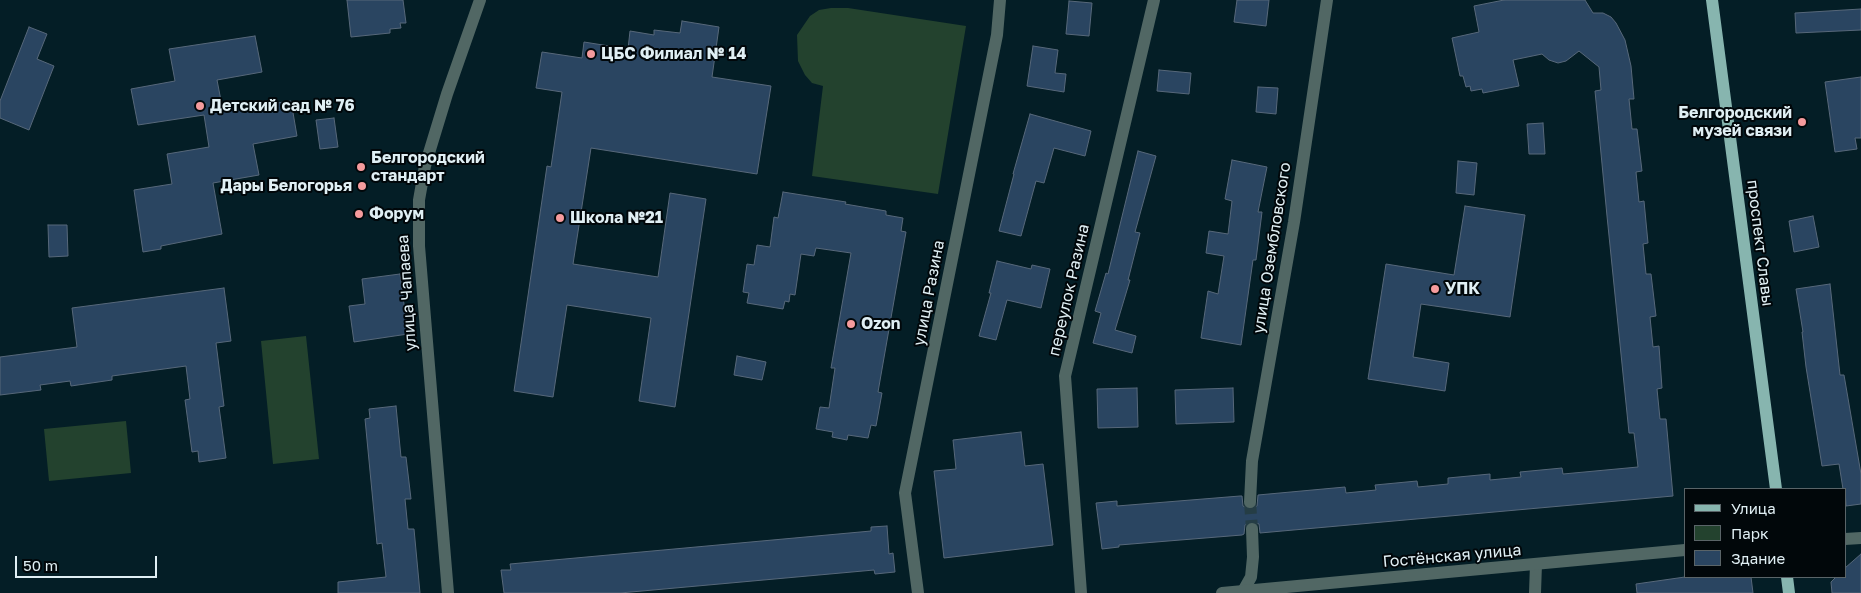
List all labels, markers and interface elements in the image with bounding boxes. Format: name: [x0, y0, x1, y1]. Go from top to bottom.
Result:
place label: ЦБС Филиал № 14: [601, 44, 746, 64]
marker: ЦБС Филиал № 14: [585, 48, 597, 60]
place label: Детский сад № 76: [210, 96, 355, 116]
marker: Детский сад № 76: [194, 100, 206, 112]
place label: Белгородский музей связи: [1678, 103, 1792, 141]
marker: Белгородский музей связи: [1796, 116, 1808, 128]
place label: Белгородский стандарт: [371, 148, 485, 186]
marker: Белгородский стандарт: [355, 161, 367, 173]
street label: улица Озембловского: [1249, 161, 1295, 335]
place label: Дары Белогорья: [221, 176, 352, 196]
street label: проспект Славы: [1743, 179, 1777, 307]
marker: Дары Белогорья: [356, 180, 368, 192]
place label: Форум: [369, 204, 424, 224]
marker: Форум: [353, 208, 365, 220]
place label: Школа №21: [570, 208, 663, 228]
marker: Школа №21: [554, 212, 566, 224]
street label: переулок Разина: [1044, 222, 1094, 358]
street label: улица Чапаева: [393, 234, 421, 352]
street label: улица Разина: [909, 238, 949, 348]
place label: УПК: [1445, 279, 1480, 299]
marker: УПК: [1429, 283, 1441, 295]
place label: Ozon: [861, 314, 901, 334]
marker: Ozon: [845, 318, 857, 330]
legend: [1684, 488, 1846, 578]
text: Улица: [1731, 499, 1776, 517]
text: Парк: [1731, 524, 1769, 542]
street label: Гостёнская улица: [1382, 540, 1522, 572]
scale bar: [18, 546, 160, 578]
text: Здание: [1731, 549, 1785, 567]
text: 50 m: [23, 556, 58, 574]

